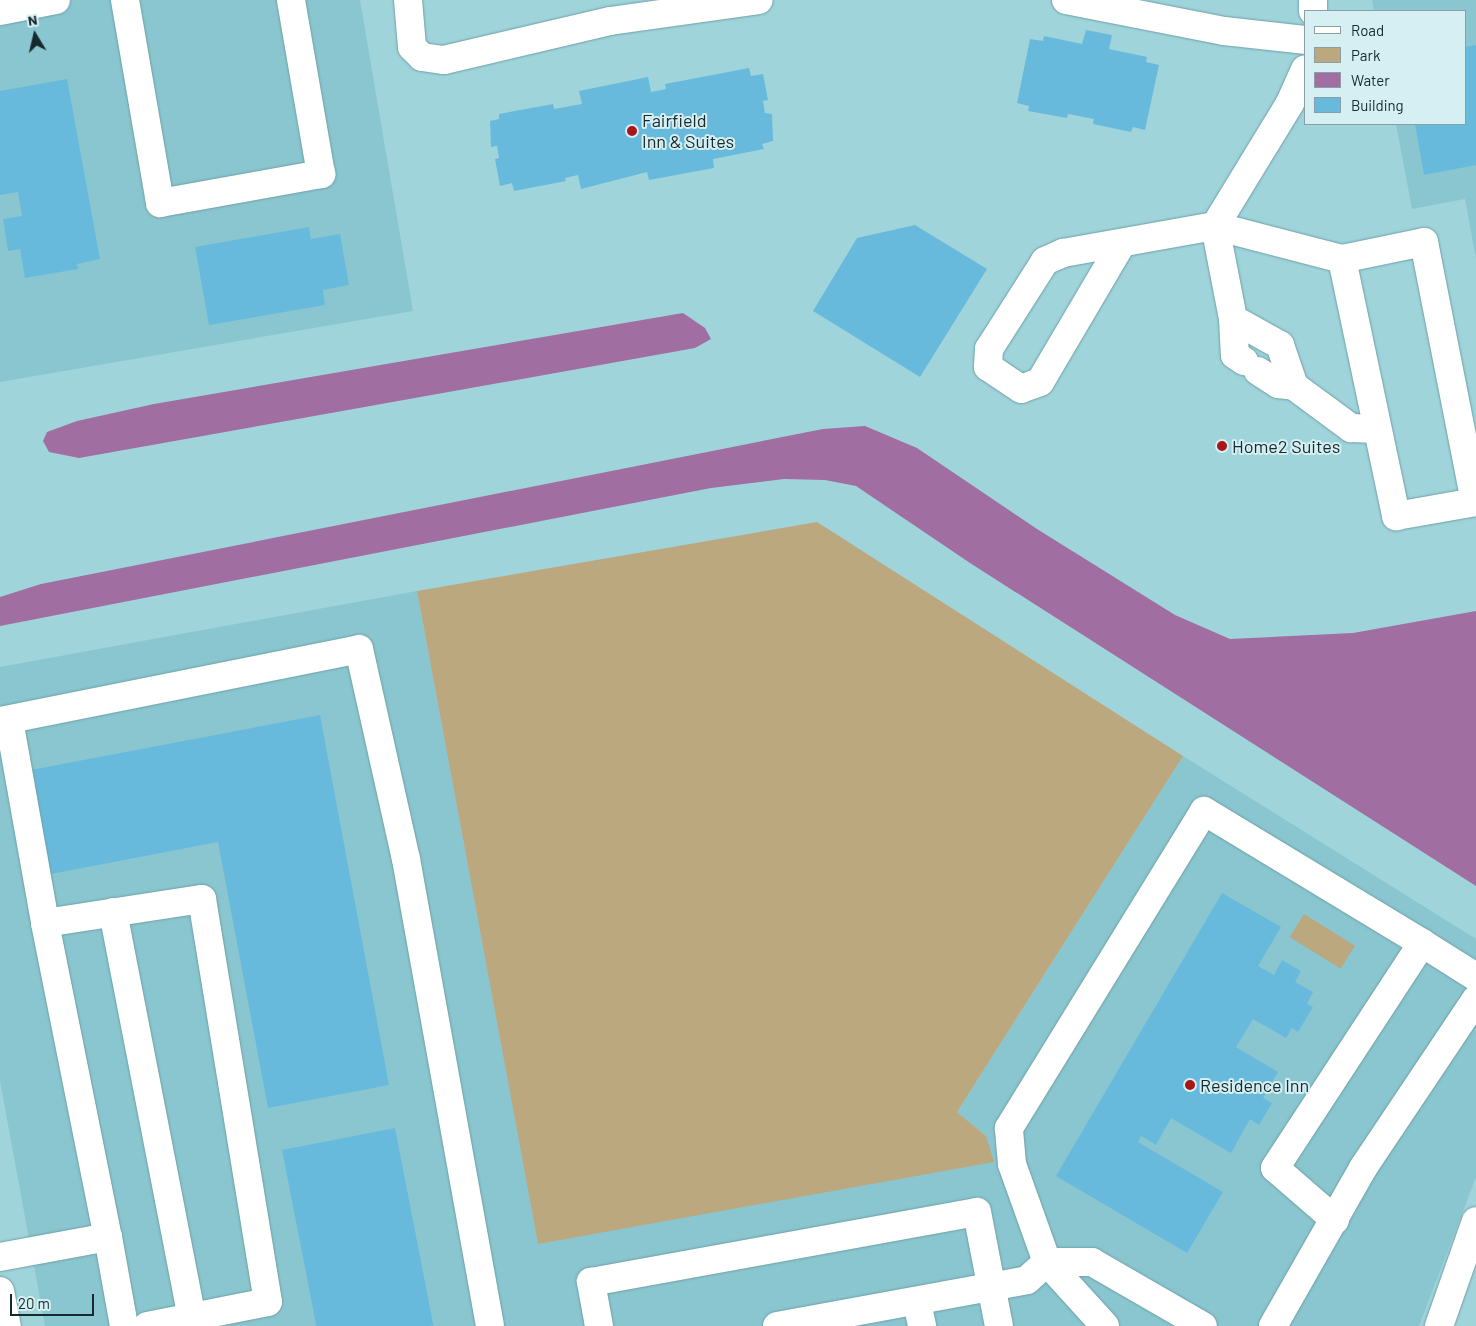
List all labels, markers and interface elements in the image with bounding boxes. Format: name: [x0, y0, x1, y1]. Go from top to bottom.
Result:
north arrow: [10, 10, 60, 60]
legend: [1304, 10, 1466, 125]
text: N: [27, 11, 39, 29]
text: Road: [1351, 21, 1384, 39]
text: Park: [1351, 46, 1380, 64]
text: Water: [1351, 71, 1390, 89]
text: Building: [1351, 96, 1404, 114]
place label: Fairfield Inn & Suites: [642, 110, 734, 152]
marker: Fairfield Inn & Suites: [626, 125, 638, 137]
place label: Home2 Suites: [1232, 435, 1340, 457]
marker: Home2 Suites: [1216, 440, 1228, 452]
place label: Residence Inn: [1200, 1074, 1309, 1096]
marker: Residence Inn: [1184, 1079, 1196, 1091]
scale bar: [12, 1284, 96, 1316]
text: 20 m: [18, 1294, 50, 1312]

